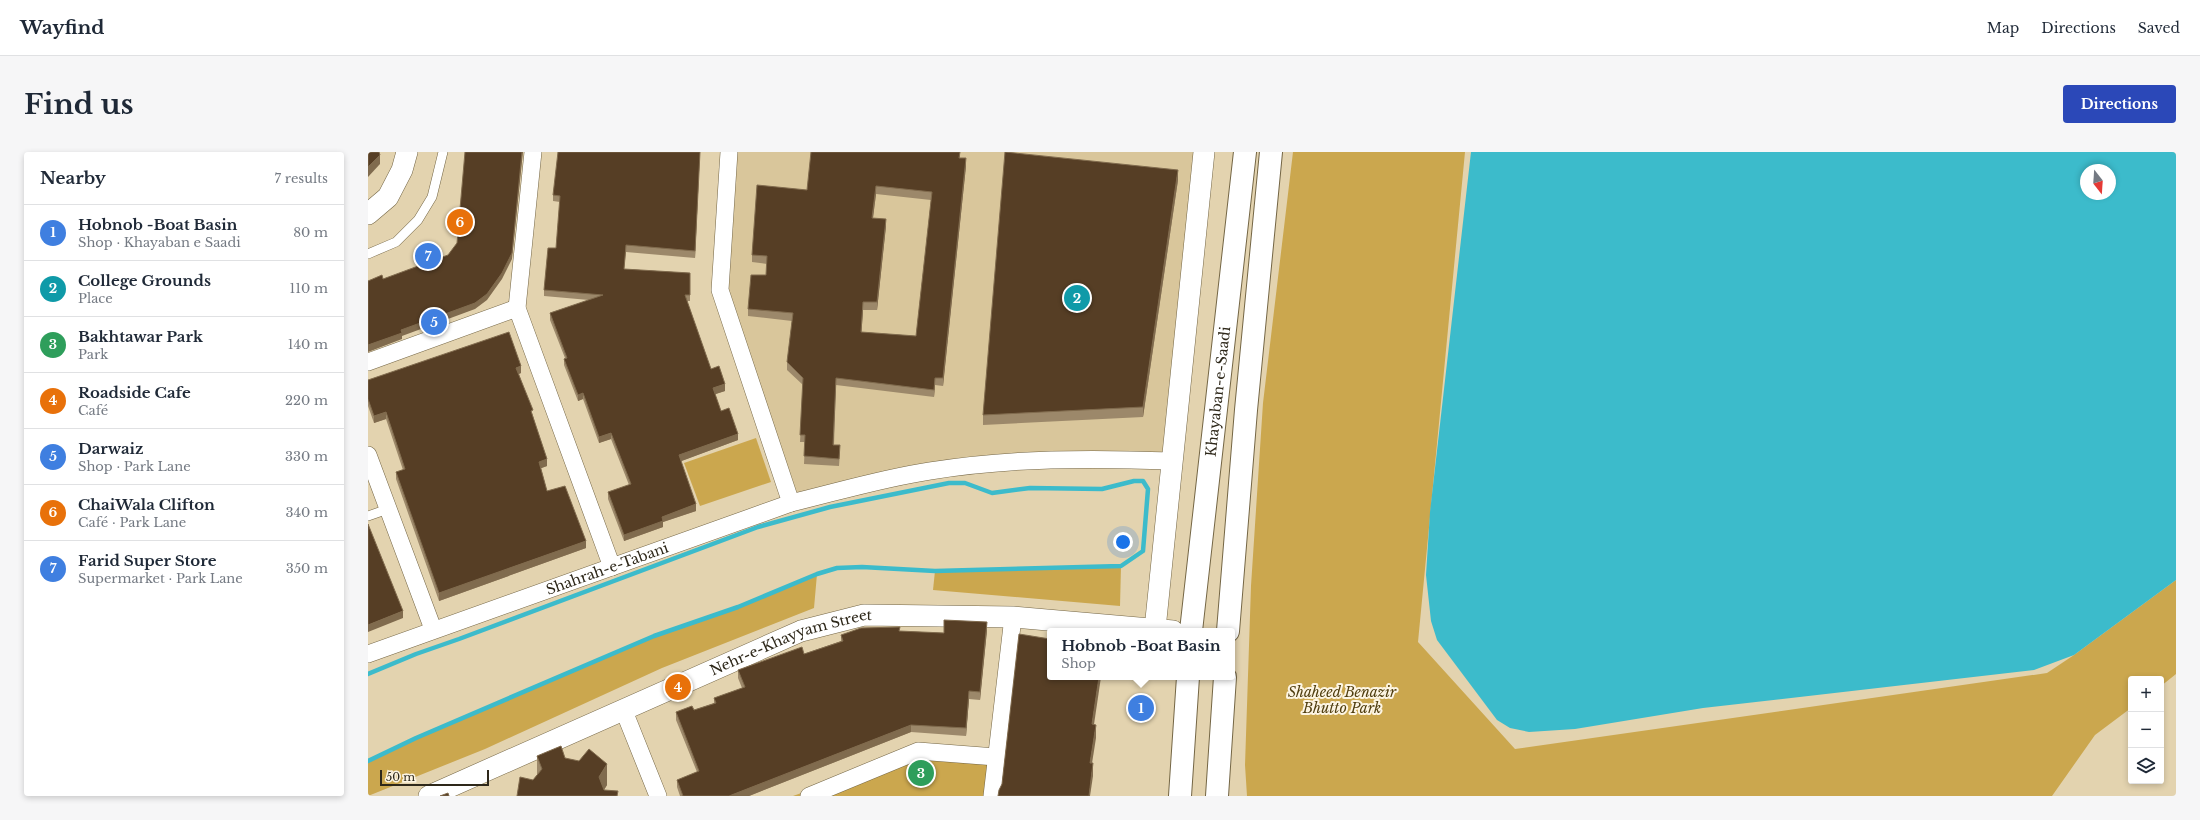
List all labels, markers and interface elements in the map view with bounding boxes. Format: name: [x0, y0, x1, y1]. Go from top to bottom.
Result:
text: Wayfind: [20, 16, 105, 39]
text: Map: [1987, 19, 2019, 37]
text: Directions: [2041, 19, 2116, 37]
text: Saved: [2138, 19, 2180, 37]
button: Directions: [2063, 85, 2176, 123]
text: Find us: [24, 87, 134, 122]
north arrow: [2080, 164, 2116, 200]
text: Nearby: [40, 168, 106, 189]
text: 7 results: [275, 170, 328, 187]
pin: 6: [447, 207, 473, 237]
text: Hobnob -Boat Basin: [78, 215, 237, 234]
text: 1: [50, 224, 56, 241]
text: 80 m: [293, 224, 328, 241]
text: Shop · Khayaban e Saadi: [78, 234, 241, 251]
pin: 7: [415, 241, 441, 271]
text: College Grounds: [78, 271, 211, 290]
text: 2: [49, 280, 57, 297]
text: 110 m: [289, 280, 328, 297]
pin: 2: [1064, 283, 1090, 313]
text: Place: [78, 290, 113, 307]
pin: 5: [421, 307, 447, 337]
street label: Khayaban-e-Saadi: [1202, 325, 1234, 458]
text: Bakhtawar Park: [78, 327, 203, 346]
text: 3: [49, 336, 57, 353]
text: 140 m: [288, 336, 328, 353]
text: Park: [78, 346, 108, 363]
text: Roadside Cafe: [78, 383, 191, 402]
text: 4: [49, 392, 57, 409]
text: 220 m: [285, 392, 328, 409]
text: Café: [78, 402, 108, 419]
text: Darwaiz: [78, 439, 144, 458]
text: 5: [49, 448, 57, 465]
text: 330 m: [285, 448, 328, 465]
text: Shop · Park Lane: [78, 458, 191, 475]
text: ChaiWala Clifton: [78, 495, 215, 514]
text: 6: [49, 504, 57, 521]
text: 340 m: [285, 504, 328, 521]
text: Café · Park Lane: [78, 514, 186, 531]
your location: [1113, 532, 1133, 552]
street label: Shahrah-e-Tabani: [543, 538, 671, 599]
text: Farid Super Store: [78, 551, 216, 570]
text: 7: [50, 560, 56, 577]
text: 350 m: [286, 560, 328, 577]
text: Supermarket · Park Lane: [78, 570, 243, 587]
street label: Nehr-e-Khayyam Street: [707, 606, 873, 679]
popup: [1047, 628, 1235, 680]
text: Hobnob -Boat Basin: [1061, 636, 1221, 655]
text: Shop: [1061, 655, 1096, 672]
pin: 4: [665, 672, 691, 702]
map controls: [2128, 676, 2164, 784]
button: +: [2128, 676, 2164, 712]
park label: Shaheed Benazir Bhutto Park: [1288, 683, 1397, 717]
pin: 1: [1128, 693, 1154, 723]
button: −: [2128, 712, 2164, 748]
button: layers: [2128, 748, 2164, 784]
pin: 3: [908, 758, 934, 788]
scale bar: [380, 768, 489, 787]
text: 50 m: [386, 770, 415, 784]

